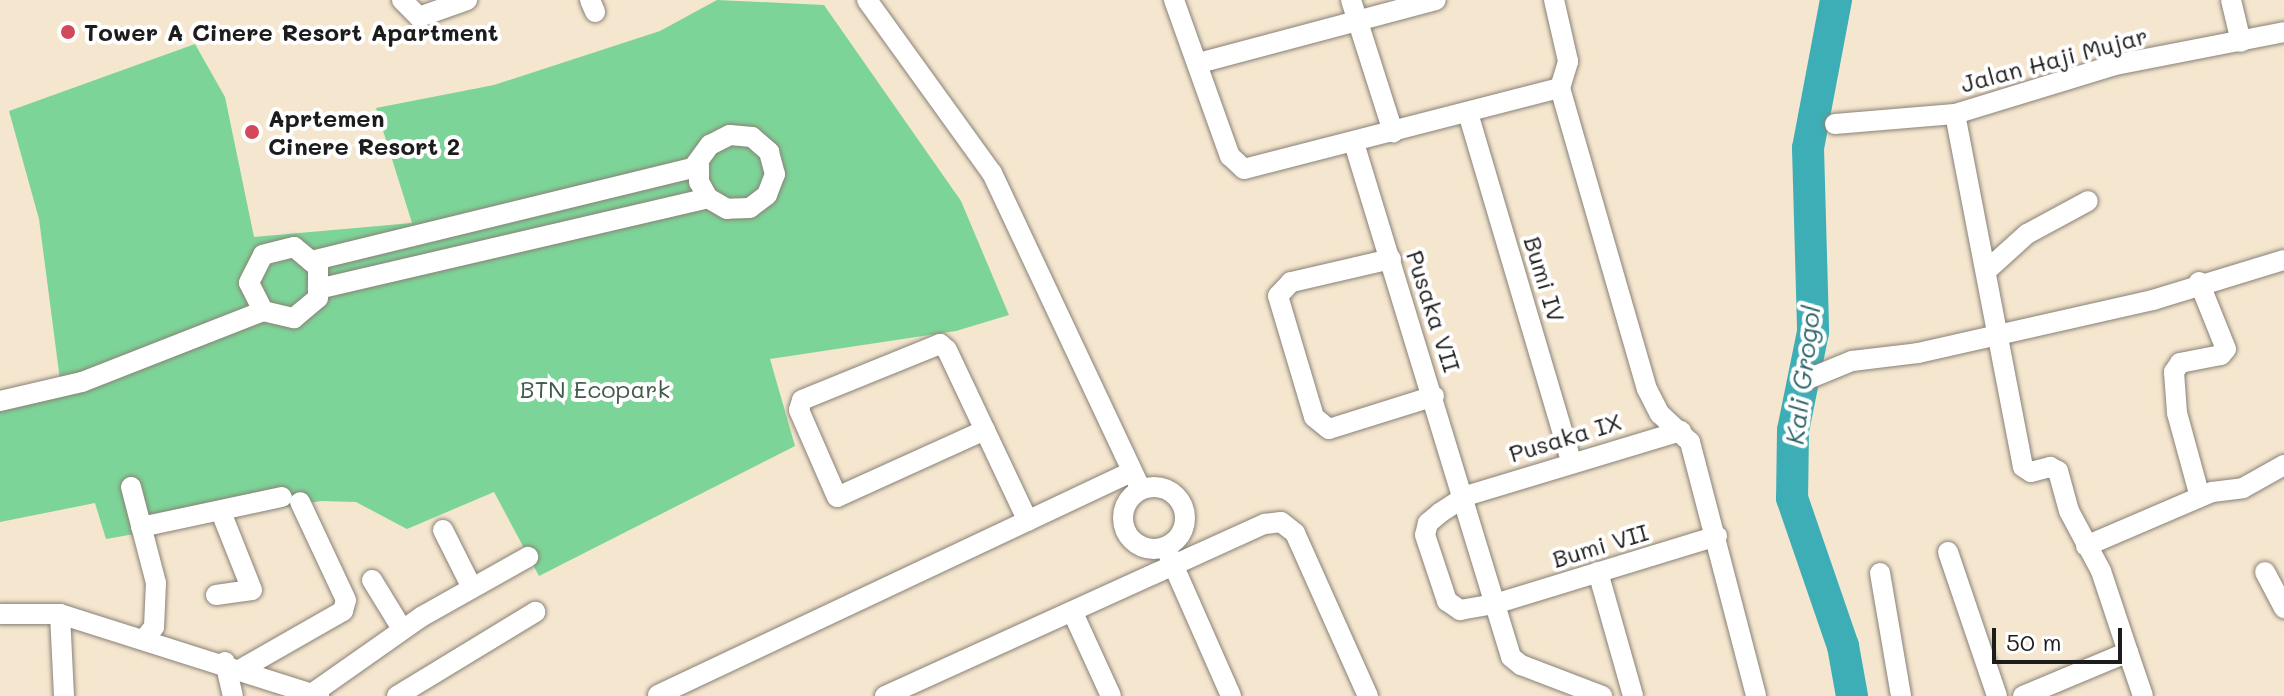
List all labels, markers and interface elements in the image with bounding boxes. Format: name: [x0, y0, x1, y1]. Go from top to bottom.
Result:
place label: Tower A Cinere Resort Apartment: [84, 18, 498, 46]
street label: Jalan Haji Mujar: [1957, 20, 2151, 98]
marker: Tower A Cinere Resort Apartment: [59, 23, 77, 41]
place label: Aprtemen Cinere Resort 2: [268, 104, 460, 160]
marker: Aprtemen Cinere Resort 2: [243, 123, 261, 141]
street label: Bumi IV: [1518, 233, 1572, 325]
street label: Pusaka VII: [1401, 247, 1467, 375]
water label: Kali Grogol: [1779, 304, 1827, 446]
park label: BTN Ecopark: [520, 375, 670, 403]
street label: Pusaka IX: [1505, 406, 1625, 468]
street label: Bumi VII: [1549, 517, 1651, 573]
scale bar: [1996, 612, 2126, 662]
text: 50 m: [2006, 626, 2062, 657]

